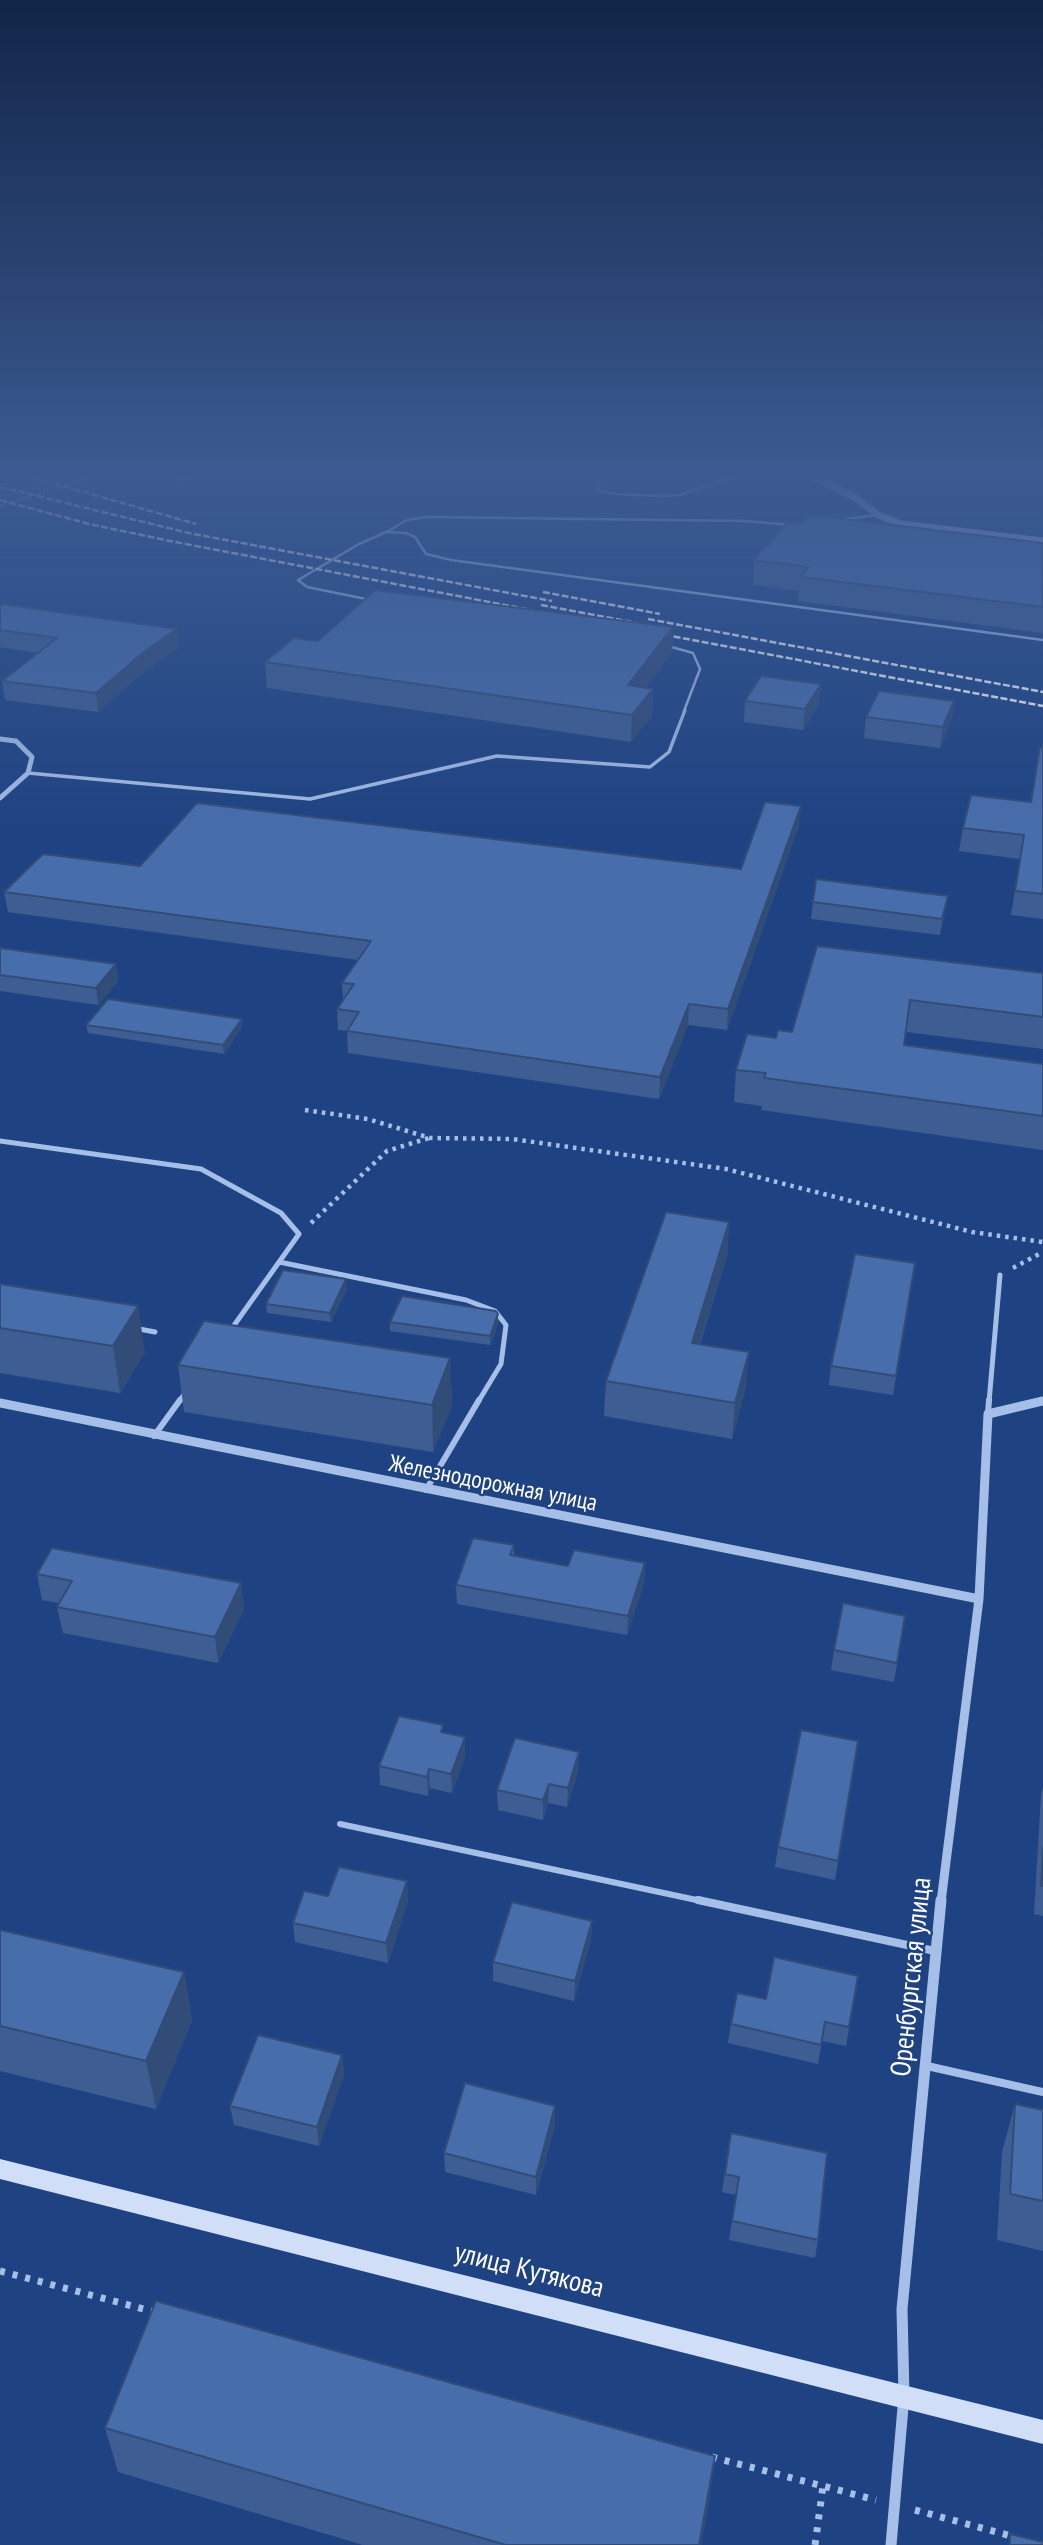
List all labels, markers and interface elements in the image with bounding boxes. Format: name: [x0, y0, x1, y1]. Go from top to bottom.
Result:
street label: Железнодорожная улица: [386, 1450, 600, 1518]
street label: Оренбургская улица: [885, 1876, 939, 2078]
street label: улица Кутякова: [451, 2236, 607, 2306]

